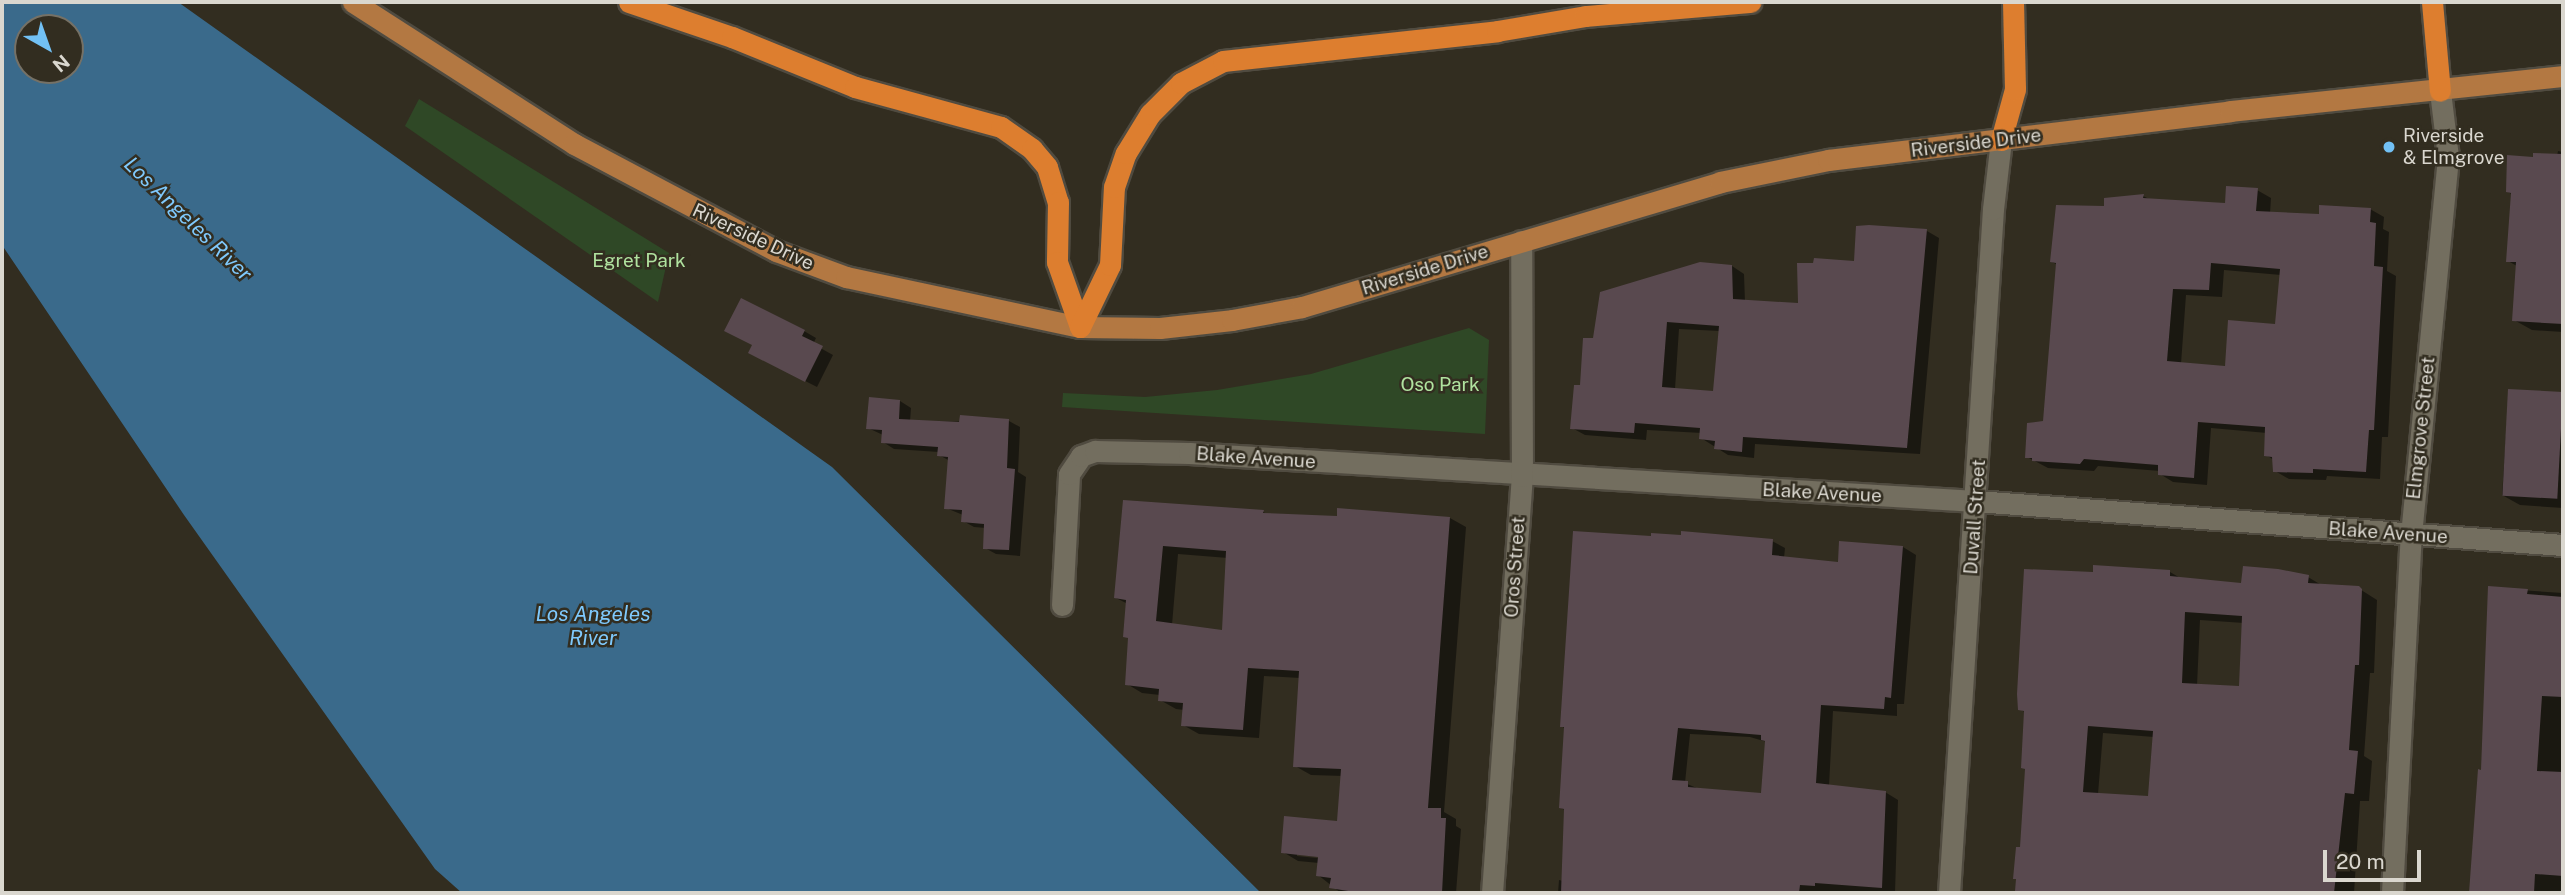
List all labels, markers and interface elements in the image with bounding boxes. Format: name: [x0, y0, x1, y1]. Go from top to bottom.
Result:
north arrow: [14, 14, 84, 84]
text: N: [48, 50, 74, 77]
street label: Riverside Drive: [1909, 124, 2043, 162]
place label: Riverside & Elmgrove: [2403, 125, 2505, 169]
marker: Riverside & Elmgrove: [2381, 139, 2397, 155]
water label: Los Angeles River: [119, 152, 257, 286]
street label: Riverside Drive: [689, 199, 817, 275]
street label: Riverside Drive: [1359, 240, 1491, 300]
park label: Egret Park: [592, 250, 686, 272]
street label: Elmgrove Street: [2402, 355, 2440, 501]
park label: Oso Park: [1400, 374, 1480, 396]
street label: Blake Avenue: [1195, 442, 1317, 474]
street label: Duvall Street: [1960, 459, 1990, 575]
street label: Blake Avenue: [1762, 478, 1882, 508]
street label: Oros Street: [1500, 516, 1530, 618]
street label: Blake Avenue: [2327, 517, 2449, 549]
water label: Los Angeles River: [536, 601, 650, 651]
scale bar: [2327, 836, 2425, 880]
text: 20 m: [2336, 849, 2385, 874]

